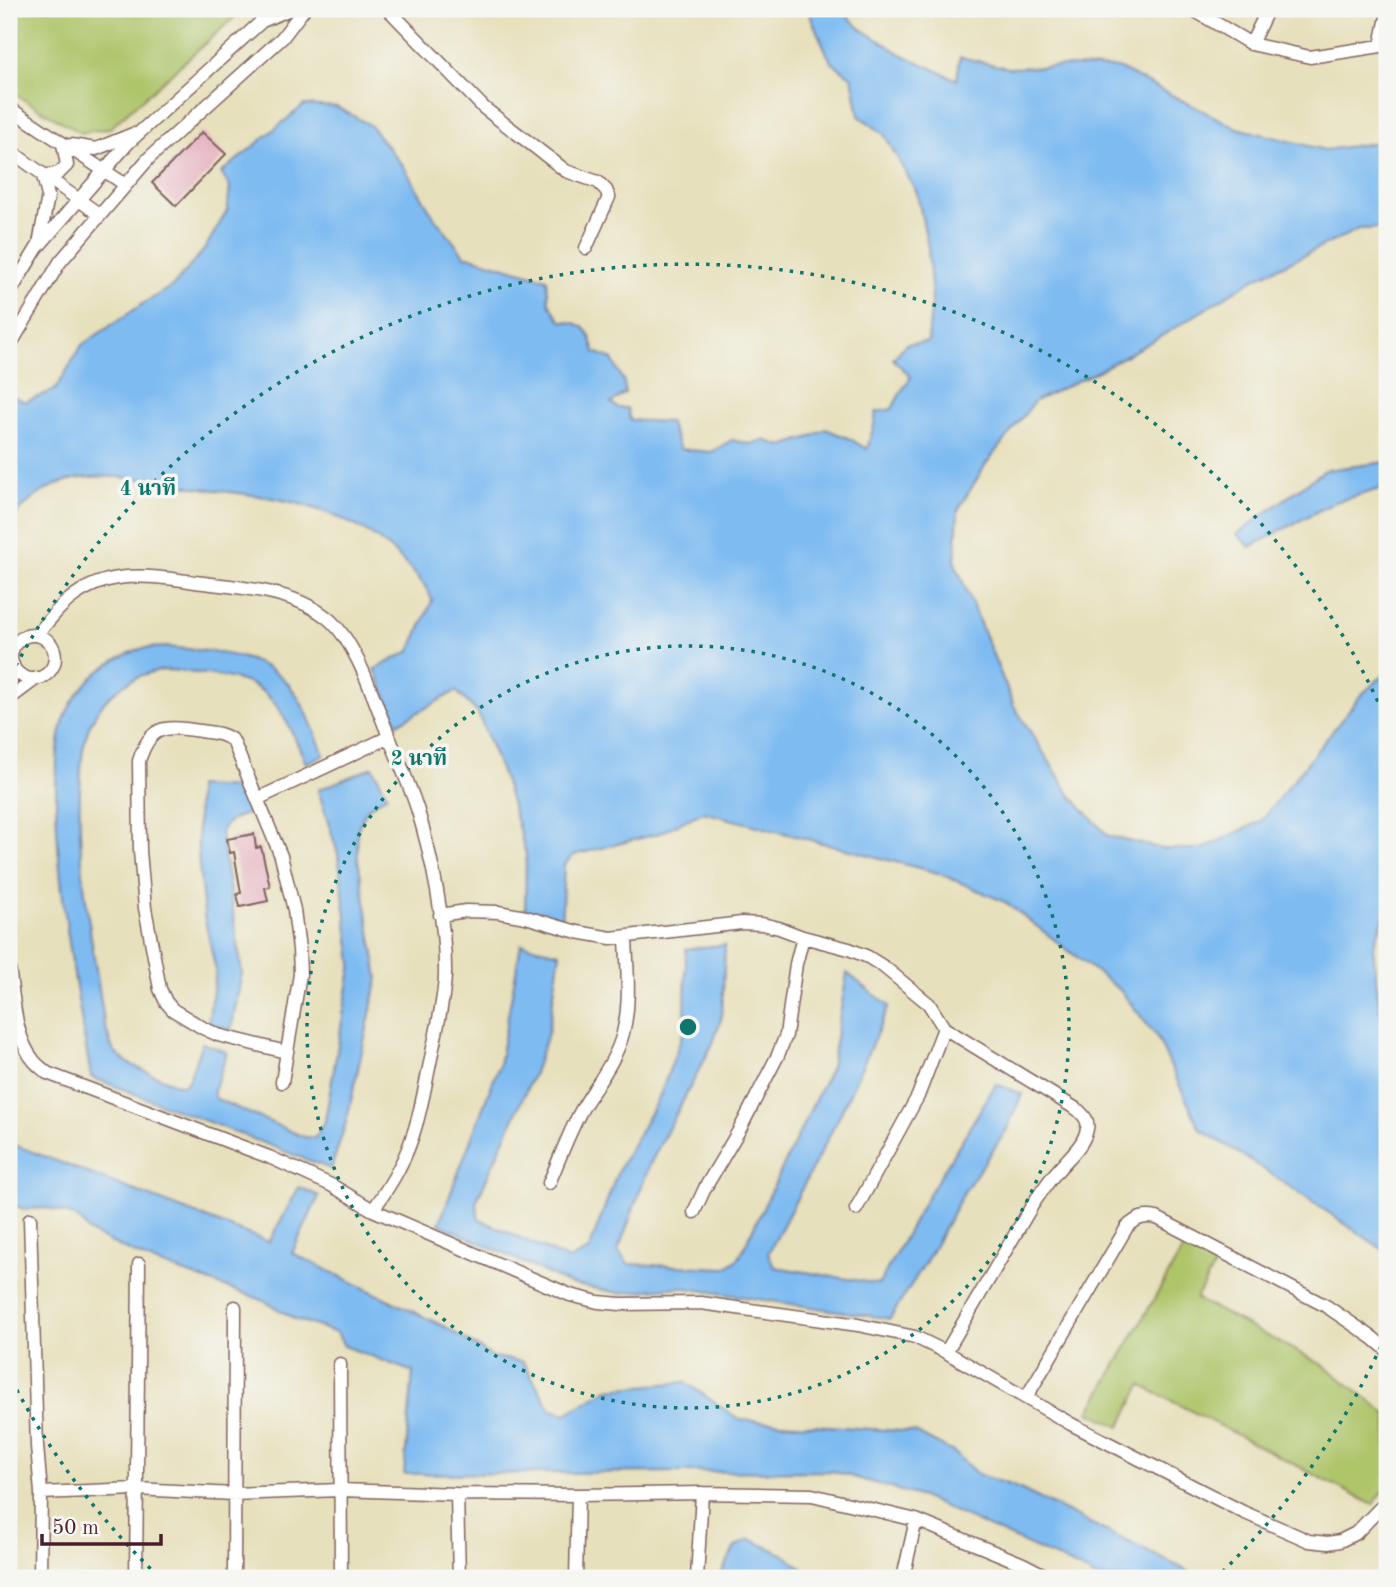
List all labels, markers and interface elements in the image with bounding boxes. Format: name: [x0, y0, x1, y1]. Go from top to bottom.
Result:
text: 4 นาที: [120, 476, 176, 500]
text: 2 นาที: [391, 746, 447, 770]
centre of rings: [676, 1015, 700, 1039]
scale bar: [42, 1503, 161, 1547]
text: 50 m: [52, 1518, 99, 1539]

